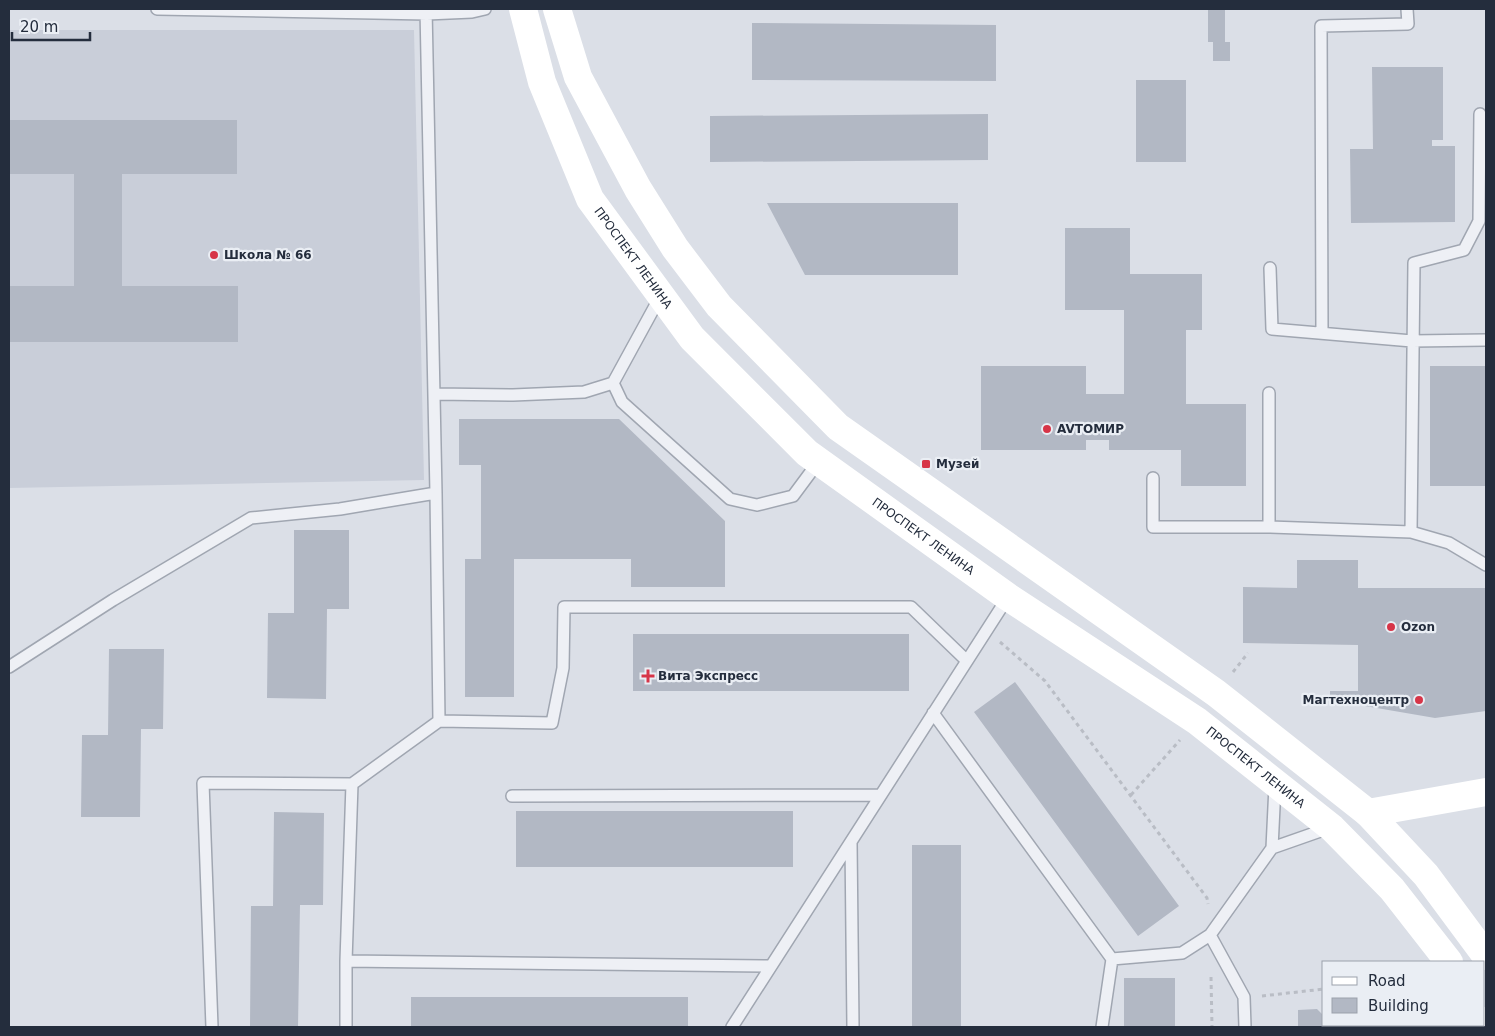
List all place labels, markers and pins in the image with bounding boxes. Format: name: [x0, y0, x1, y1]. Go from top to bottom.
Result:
place label: Школа № 66: [224, 248, 312, 262]
marker: Школа № 66: [208, 249, 220, 261]
place label: AVTOМИР: [1057, 422, 1124, 436]
marker: AVTOМИР: [1041, 423, 1053, 435]
place label: Музей: [936, 457, 979, 471]
marker: Музей: [920, 458, 932, 470]
place label: Ozon: [1401, 620, 1435, 634]
marker: Ozon: [1385, 621, 1397, 633]
place label: Вита Экспресс: [658, 669, 758, 683]
marker: Вита Экспресс: [642, 670, 654, 682]
place label: Магтехноцентр: [1302, 693, 1409, 707]
marker: Магтехноцентр: [1413, 694, 1425, 706]

